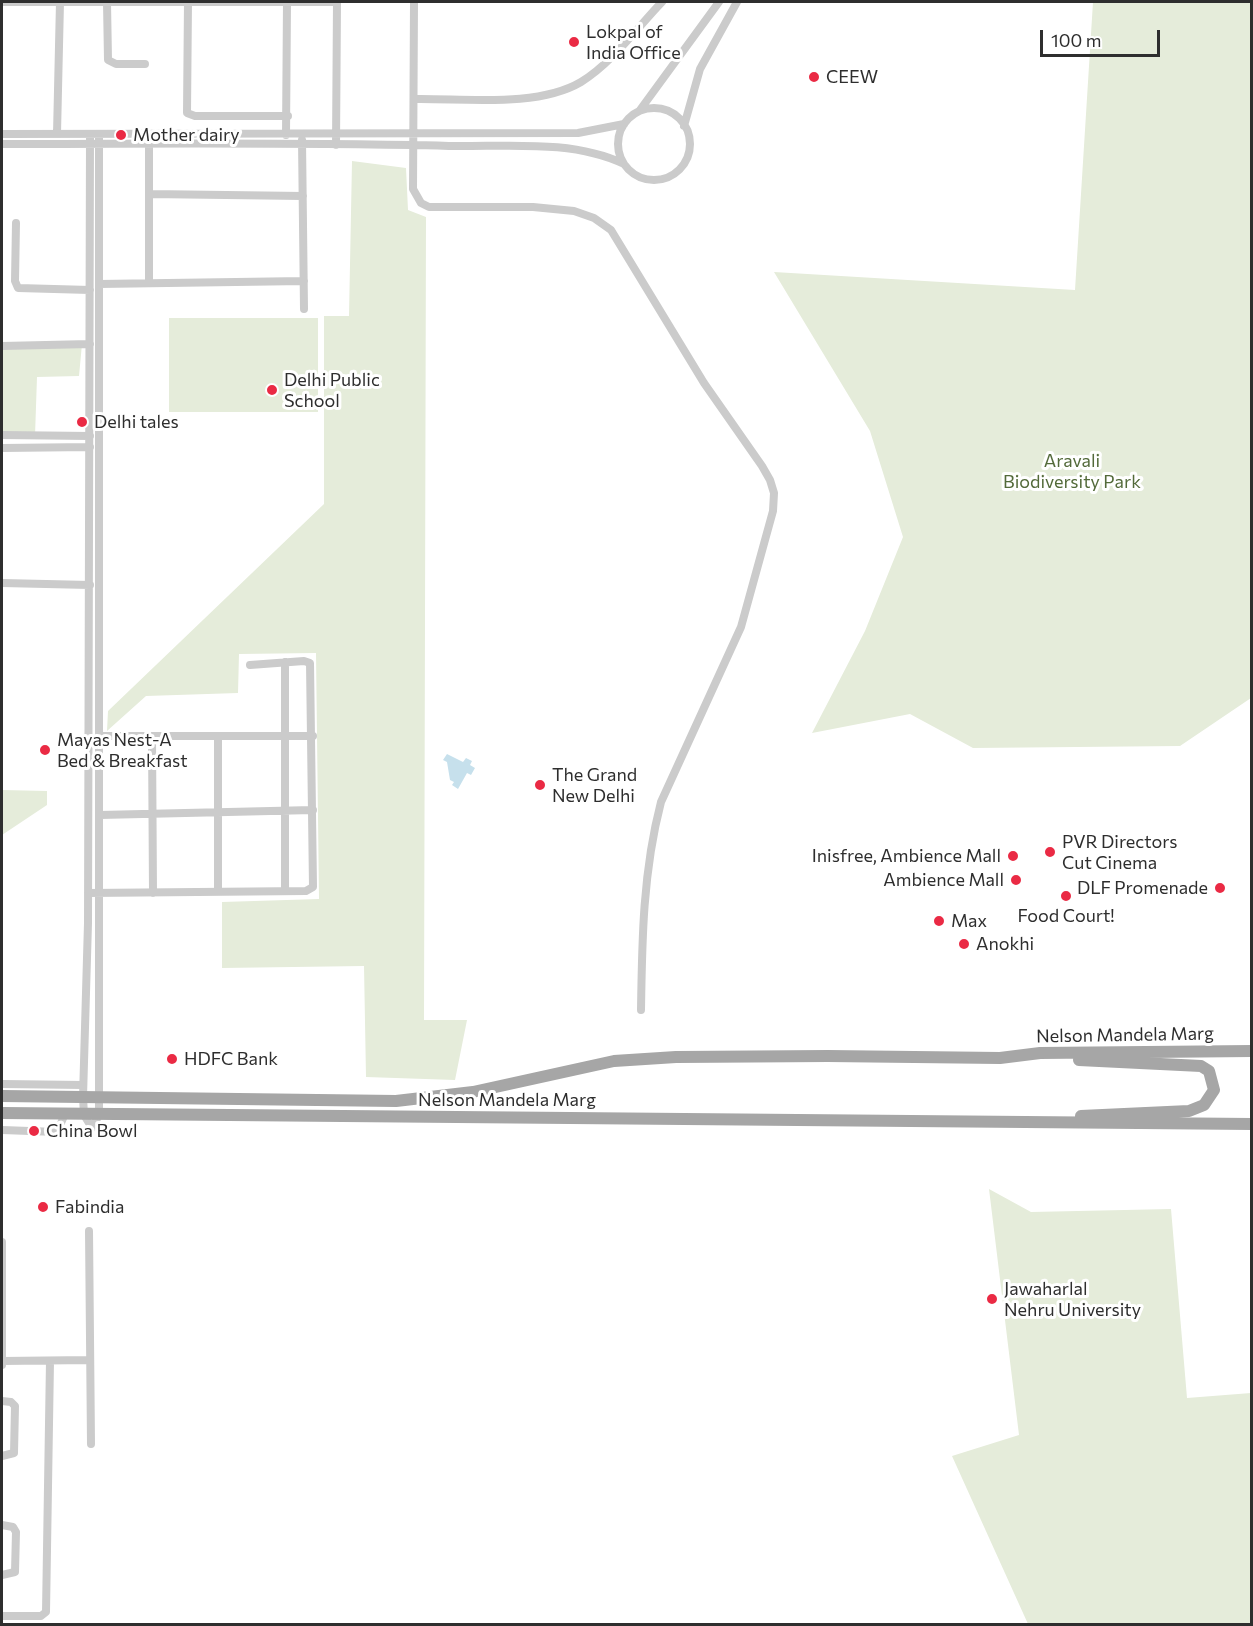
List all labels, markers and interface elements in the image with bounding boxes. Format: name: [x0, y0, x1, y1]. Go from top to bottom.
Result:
scale bar: [1043, 18, 1163, 56]
place label: Lokpal of India Office: [586, 21, 681, 63]
text: 100 m: [1051, 29, 1101, 51]
marker: Lokpal of India Office: [567, 35, 581, 49]
place label: CEEW: [826, 66, 878, 88]
marker: CEEW: [807, 70, 821, 84]
place label: Mother dairy: [133, 124, 240, 146]
marker: Mother dairy: [114, 128, 128, 142]
place label: Delhi Public School: [284, 369, 380, 412]
marker: Delhi Public School: [265, 383, 279, 397]
place label: Delhi tales: [94, 411, 179, 433]
marker: Delhi tales: [75, 415, 89, 429]
park label: Aravali Biodiversity Park: [1003, 450, 1141, 492]
place label: Mayas Nest-A Bed & Breakfast: [57, 729, 188, 771]
marker: Mayas Nest-A Bed & Breakfast: [38, 743, 52, 757]
place label: The Grand New Delhi: [552, 764, 637, 806]
marker: The Grand New Delhi: [533, 778, 547, 792]
place label: PVR Directors Cut Cinema: [1062, 831, 1177, 874]
place label: Inisfree, Ambience Mall: [812, 845, 1001, 867]
marker: PVR Directors Cut Cinema: [1043, 845, 1057, 859]
marker: Inisfree, Ambience Mall: [1006, 849, 1020, 863]
place label: Ambience Mall: [883, 869, 1004, 891]
marker: Ambience Mall: [1009, 873, 1023, 887]
place label: DLF Promenade: [1077, 877, 1208, 899]
marker: DLF Promenade: [1213, 881, 1227, 895]
marker: Food Court!: [1059, 889, 1073, 903]
place label: Food Court!: [1017, 905, 1115, 927]
place label: Max: [951, 910, 987, 932]
marker: Max: [932, 914, 946, 928]
place label: Anokhi: [976, 933, 1034, 955]
marker: Anokhi: [957, 937, 971, 951]
street label: Nelson Mandela Marg: [1036, 1023, 1214, 1047]
place label: HDFC Bank: [184, 1048, 278, 1070]
marker: HDFC Bank: [165, 1052, 179, 1066]
street label: Nelson Mandela Marg: [418, 1089, 596, 1111]
place label: China Bowl: [46, 1120, 137, 1142]
marker: China Bowl: [27, 1124, 41, 1138]
place label: Fabindia: [55, 1196, 124, 1218]
marker: Fabindia: [36, 1200, 50, 1214]
place label: Jawaharlal Nehru University: [1004, 1278, 1141, 1320]
marker: Jawaharlal Nehru University: [985, 1292, 999, 1306]

